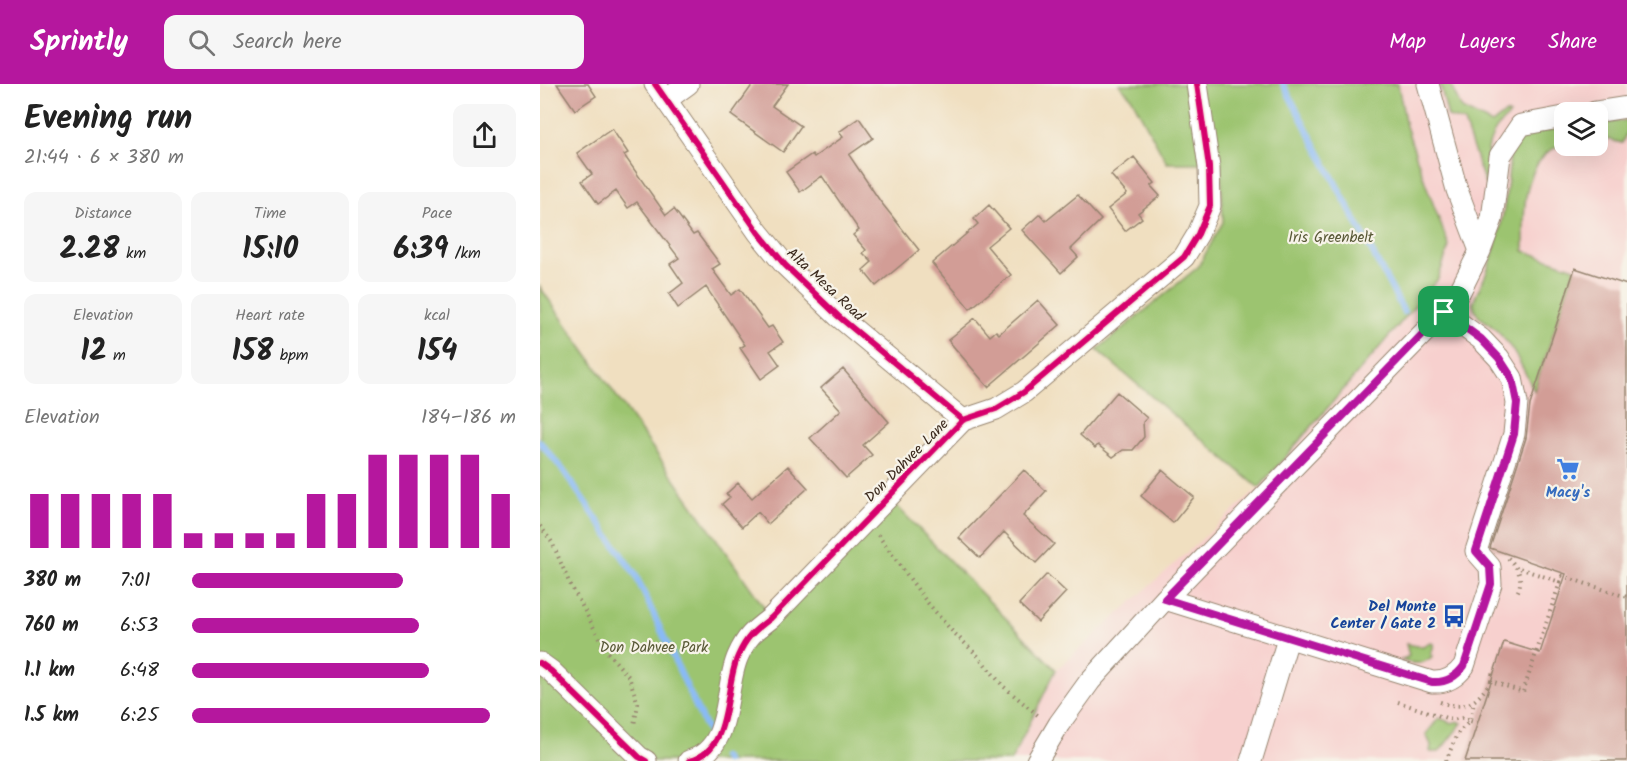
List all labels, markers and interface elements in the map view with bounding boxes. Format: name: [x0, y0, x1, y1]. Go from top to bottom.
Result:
search box: [164, 15, 584, 69]
text: Sprintly: [30, 20, 128, 65]
text: Search here: [233, 25, 342, 60]
icon: search: [185, 26, 218, 59]
text: Map: [1389, 26, 1426, 59]
text: Layers: [1459, 26, 1515, 59]
text: Share: [1548, 26, 1597, 59]
text: Evening run: [24, 93, 192, 146]
map controls: [1554, 102, 1608, 156]
button: layers: [1554, 102, 1608, 156]
button: share: [453, 104, 516, 167]
text: 21:44 · 6 × 380 m: [24, 142, 184, 174]
text: Distance: [74, 201, 132, 226]
text: Time: [254, 201, 286, 226]
text: Pace: [422, 201, 452, 226]
text: 2.28: [60, 226, 120, 274]
text: 15:10: [242, 226, 298, 274]
text: 6:39: [393, 226, 448, 274]
park label: Iris Greenbelt: [1288, 226, 1374, 250]
text: km: [120, 241, 146, 266]
text: /km: [448, 241, 481, 266]
street label: Alta Mesa Road: [780, 242, 870, 328]
pin: [1418, 286, 1469, 337]
icon: arrive: [1427, 295, 1460, 328]
text: Elevation: [73, 303, 133, 328]
text: Heart rate: [235, 303, 305, 328]
text: kcal: [424, 303, 450, 328]
text: 12: [80, 328, 107, 376]
text: 158: [231, 328, 273, 376]
text: 154: [417, 328, 457, 376]
text: m: [107, 343, 126, 368]
text: bpm: [273, 343, 309, 368]
text: Elevation: [24, 402, 100, 434]
text: 184–186 m: [421, 402, 516, 434]
street label: Don Dahvee Lane: [859, 413, 955, 509]
supermarket icon: Macy's: [1555, 456, 1581, 482]
place label: Macy's: [1546, 481, 1590, 505]
text: 380 m: [24, 565, 81, 597]
text: 7:01: [120, 565, 150, 597]
place label: Del Monte Center / Gate 2: [1331, 595, 1437, 636]
bus stop icon: Del Monte Center / Gate 2: [1441, 603, 1467, 629]
text: 760 m: [24, 610, 79, 642]
text: 6:53: [120, 610, 158, 642]
park label: Don Dahvee Park: [600, 636, 709, 660]
text: 1.1 km: [24, 655, 75, 687]
text: 6:48: [120, 655, 159, 687]
text: 1.5 km: [24, 700, 79, 732]
text: 6:25: [120, 700, 158, 732]

